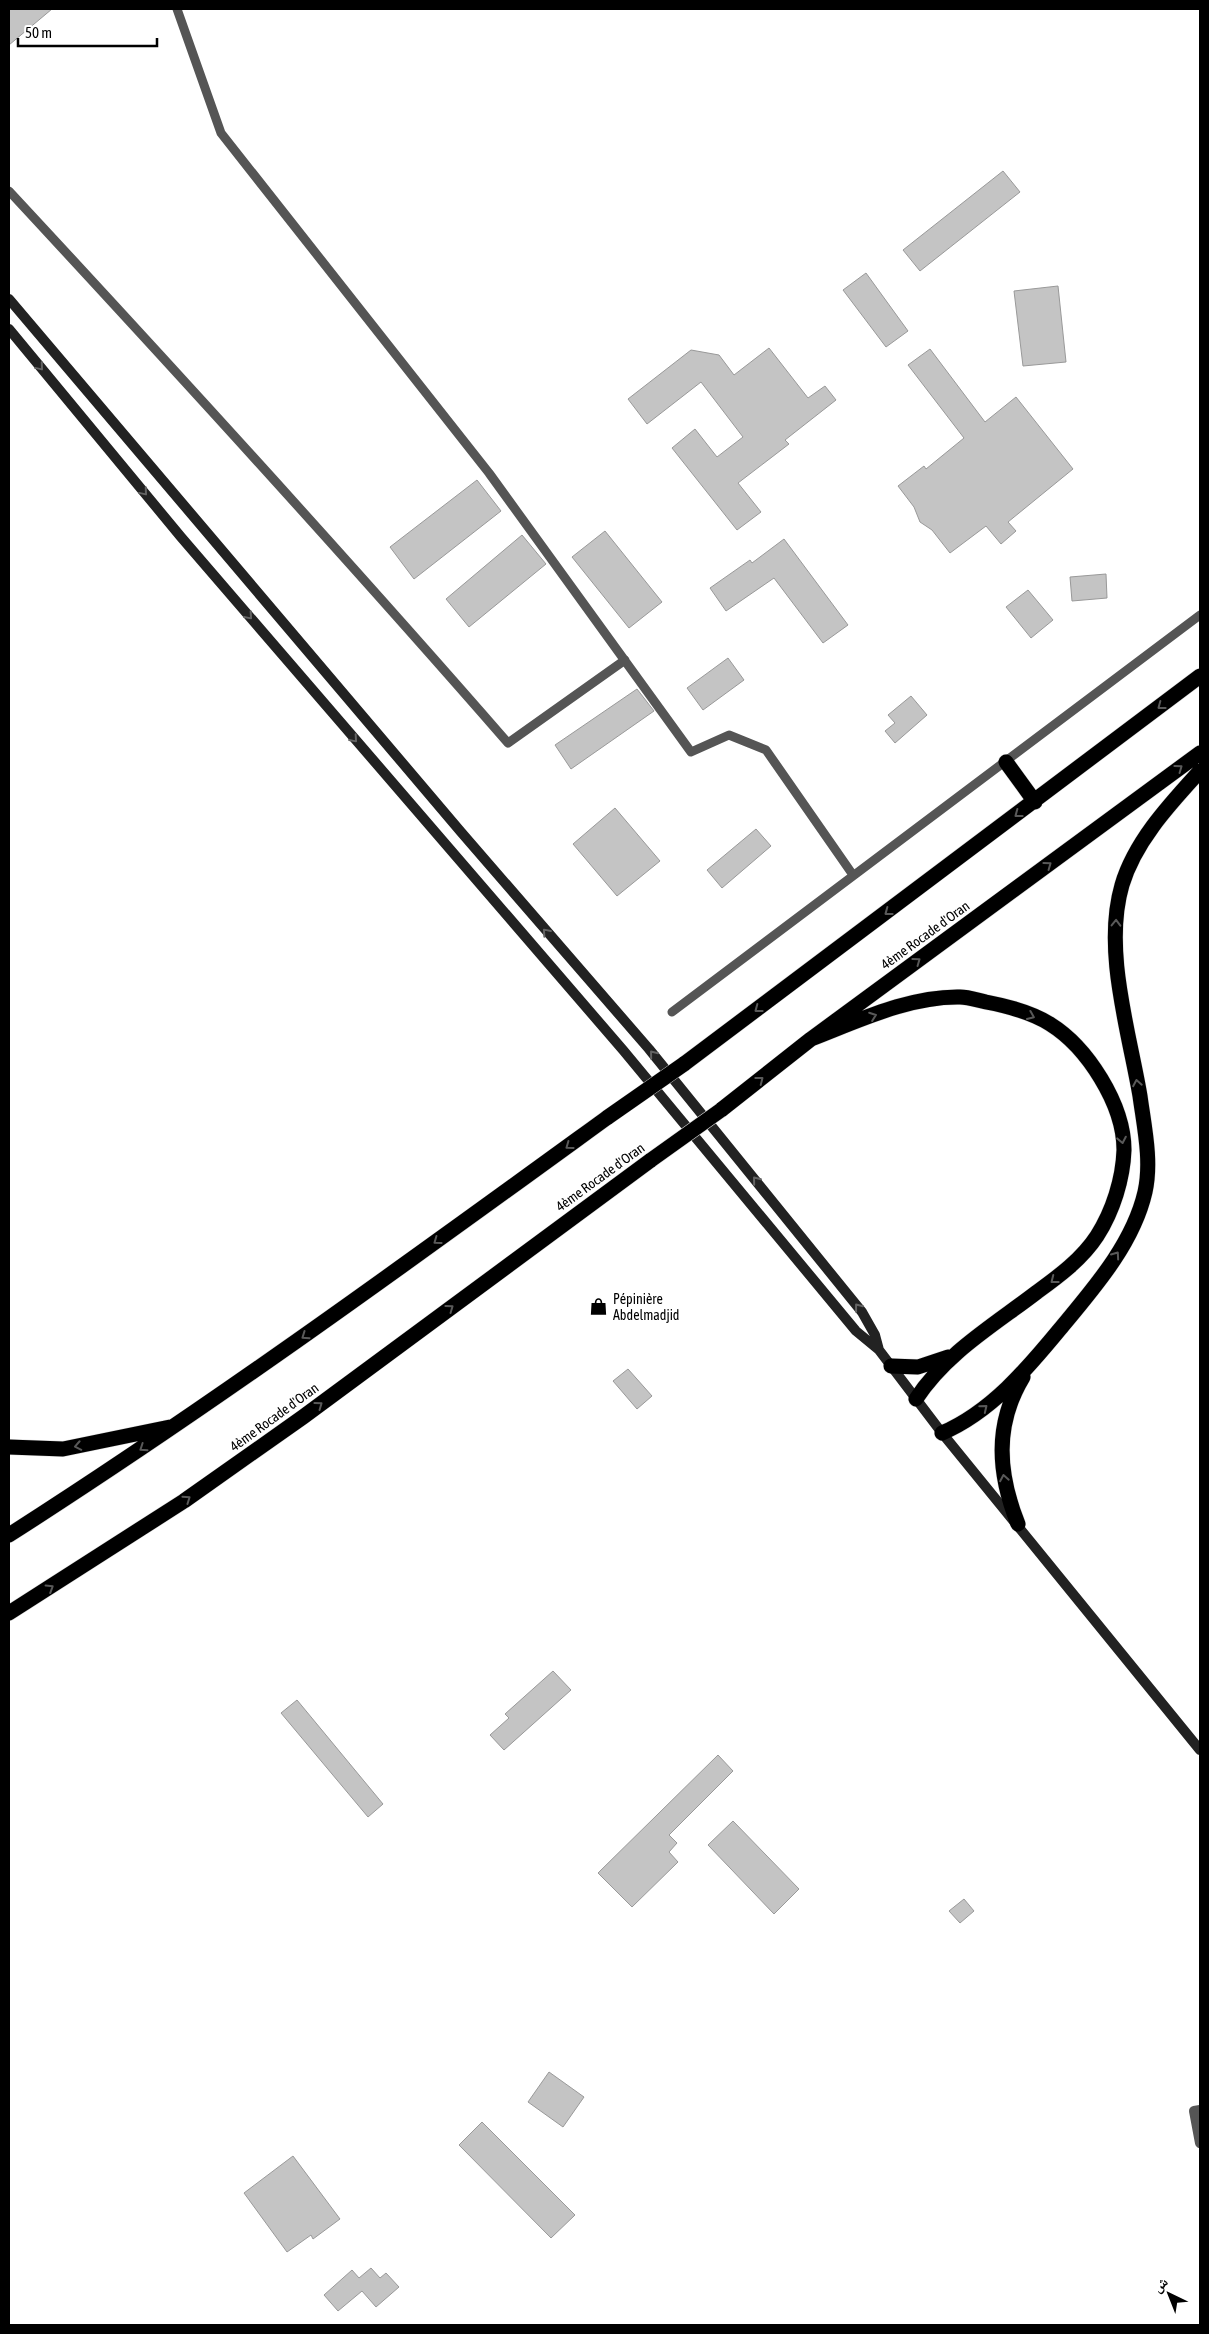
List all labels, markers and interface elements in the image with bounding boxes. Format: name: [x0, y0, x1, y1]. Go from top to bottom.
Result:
scale bar: [18, 15, 156, 47]
text: 50 m: [25, 24, 52, 41]
one-way arrow: [34, 361, 43, 370]
one-way arrow: [138, 486, 147, 495]
one-way arrow: [243, 610, 252, 619]
one-way arrow: [1158, 700, 1167, 708]
one-way arrow: [349, 733, 357, 742]
one-way arrow: [1173, 765, 1183, 774]
one-way arrow: [1015, 809, 1024, 817]
one-way arrow: [1042, 862, 1051, 870]
street label: 4ème Rocade d'Oran: [878, 897, 972, 973]
one-way arrow: [885, 906, 894, 914]
one-way arrow: [1111, 918, 1121, 926]
one-way arrow: [543, 928, 552, 937]
one-way arrow: [911, 958, 921, 967]
one-way arrow: [754, 1003, 764, 1012]
one-way arrow: [1026, 1010, 1034, 1020]
one-way arrow: [868, 1012, 877, 1022]
one-way arrow: [651, 1051, 659, 1060]
one-way arrow: [754, 1077, 763, 1085]
one-way arrow: [1133, 1079, 1143, 1088]
one-way arrow: [1116, 1136, 1127, 1145]
street label: 4ème Rocade d'Oran: [553, 1139, 647, 1215]
one-way arrow: [565, 1140, 575, 1149]
one-way arrow: [752, 1177, 761, 1186]
one-way arrow: [433, 1235, 443, 1244]
one-way arrow: [1110, 1252, 1119, 1261]
one-way arrow: [1051, 1274, 1060, 1282]
place label: Pépinière Abdelmadjid: [613, 1291, 680, 1323]
shop icon: Pépinière Abdelmadjid: [589, 1297, 609, 1317]
one-way arrow: [855, 1304, 863, 1313]
one-way arrow: [444, 1305, 454, 1314]
one-way arrow: [301, 1330, 311, 1339]
street label: 4ème Rocade d'Oran: [227, 1379, 321, 1455]
one-way arrow: [313, 1402, 323, 1411]
one-way arrow: [978, 1406, 987, 1414]
one-way arrow: [73, 1441, 82, 1451]
one-way arrow: [139, 1442, 148, 1451]
one-way arrow: [999, 1473, 1009, 1482]
one-way arrow: [181, 1496, 190, 1505]
one-way arrow: [45, 1584, 54, 1594]
north arrow: [1144, 2269, 1194, 2319]
text: ش: [1149, 2273, 1172, 2296]

